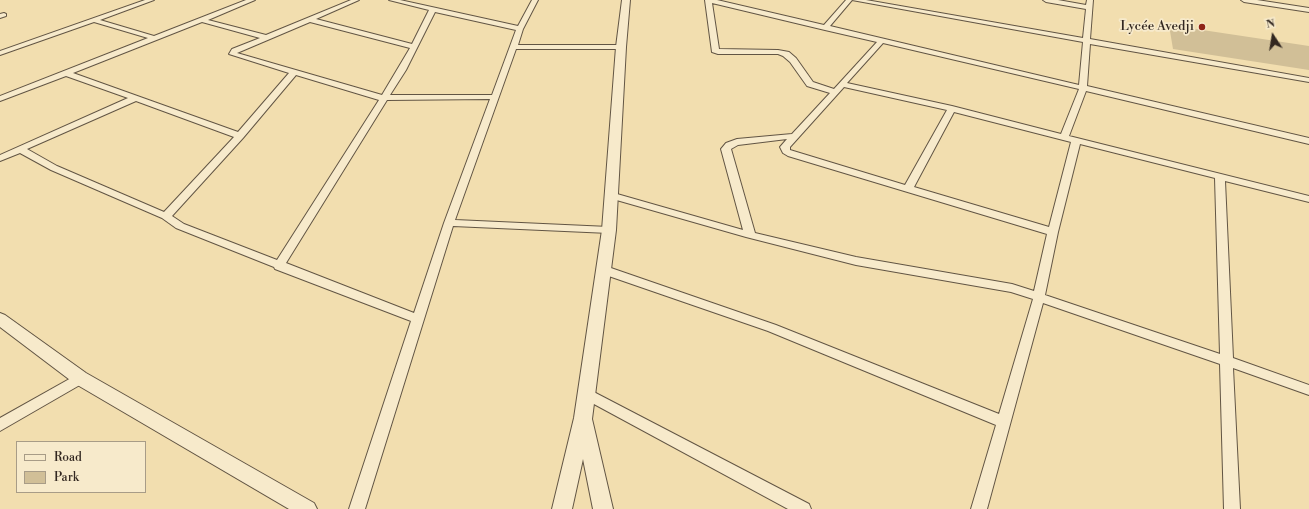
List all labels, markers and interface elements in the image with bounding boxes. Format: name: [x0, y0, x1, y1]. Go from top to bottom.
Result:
north arrow: [1253, 16, 1293, 56]
text: N: [1265, 17, 1276, 32]
place label: Lycée Avedji: [1120, 19, 1194, 35]
marker: Lycée Avedji: [1197, 22, 1207, 32]
legend: [16, 441, 146, 493]
text: Road: [54, 450, 82, 465]
text: Park: [54, 470, 79, 485]

